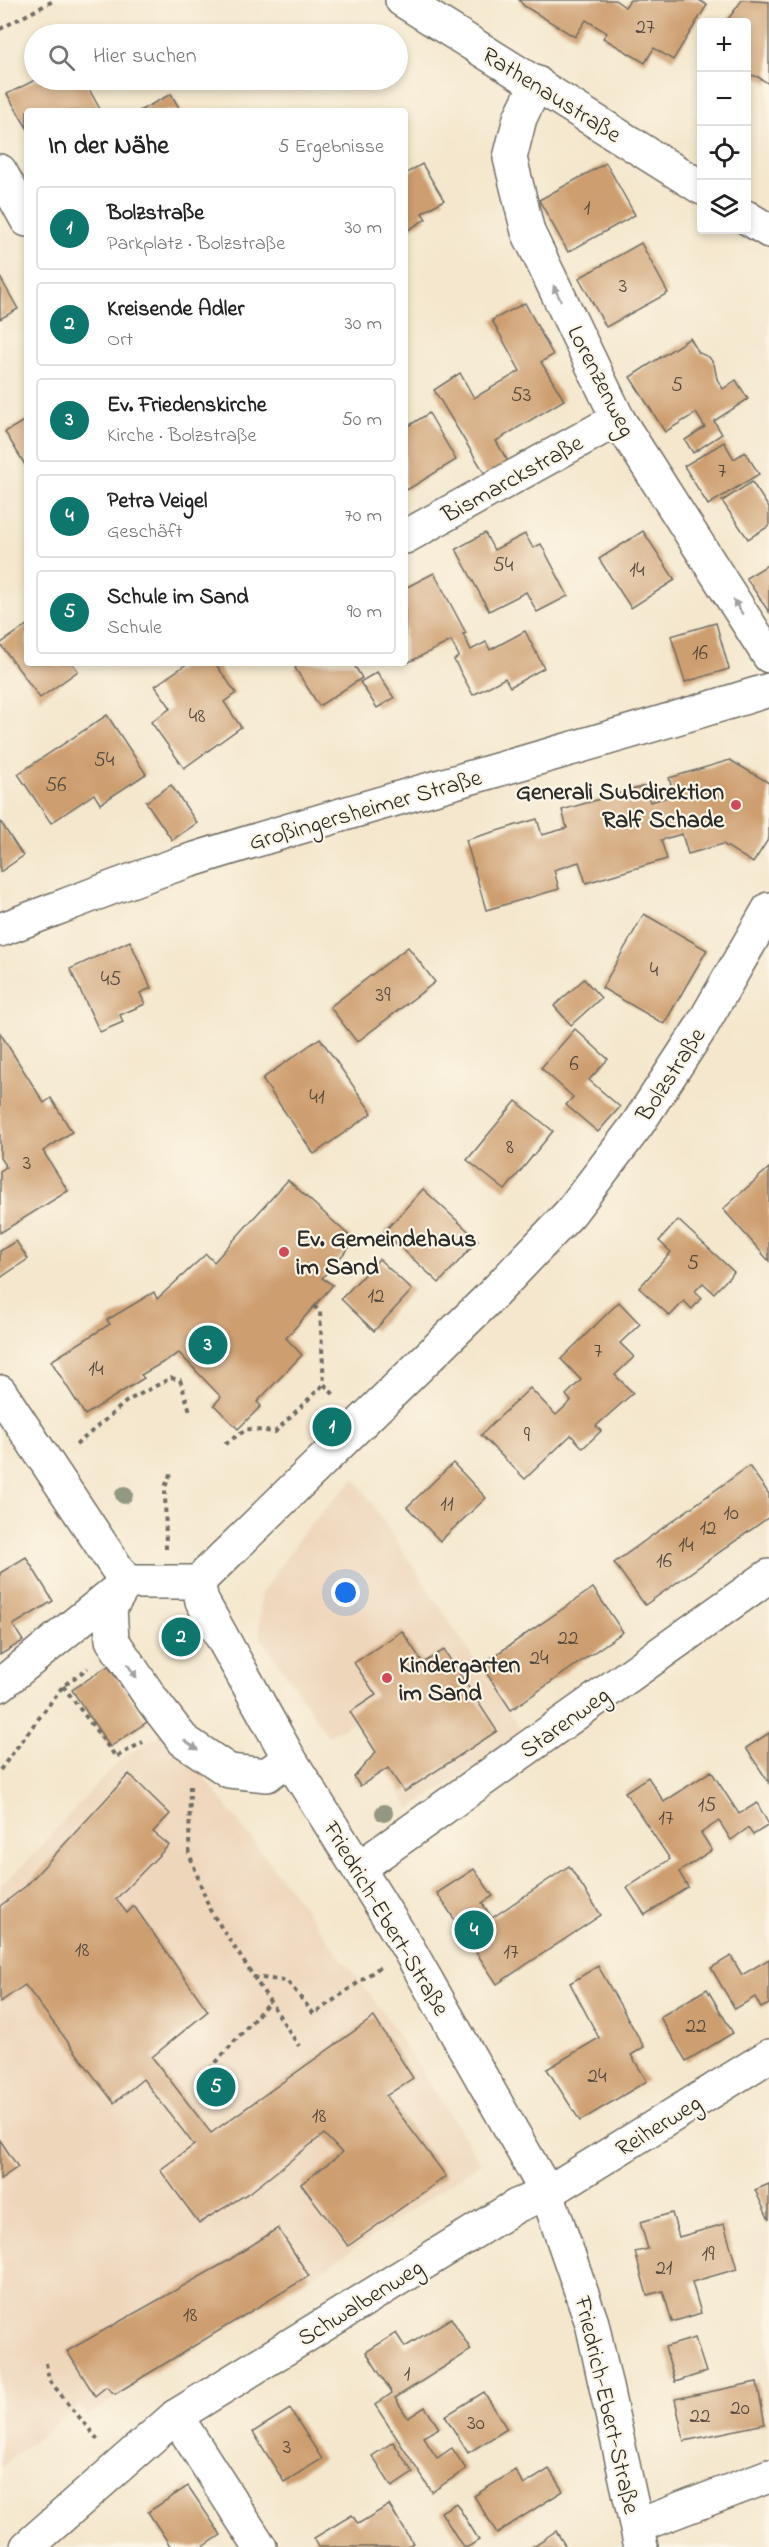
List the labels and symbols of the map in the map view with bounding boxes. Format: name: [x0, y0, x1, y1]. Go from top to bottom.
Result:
house number: 27: [635, 13, 655, 43]
street label: Rathenaustraße: [474, 39, 628, 153]
house number: 1: [584, 194, 591, 224]
house number: 3: [619, 272, 627, 302]
one-way arrow: [552, 284, 562, 301]
street label: Lorenzenweg: [557, 320, 643, 444]
house number: 5: [671, 371, 683, 401]
house number: 53: [511, 381, 531, 411]
street label: Bismarckstraße: [435, 427, 591, 534]
house number: 7: [718, 457, 727, 487]
house number: 54: [493, 551, 514, 581]
house number: 14: [629, 556, 645, 586]
one-way arrow: [732, 599, 743, 615]
house number: 16: [692, 639, 708, 669]
house number: 48: [189, 702, 205, 732]
house number: 54: [94, 746, 115, 776]
street label: Großingersheimer Straße: [245, 761, 486, 861]
house number: 56: [45, 771, 67, 801]
place label: Generali Subdirektion Ralf Schade: [516, 776, 725, 839]
marker: Generali Subdirektion Ralf Schade: [729, 798, 743, 812]
house number: 4: [650, 956, 659, 986]
house number: 45: [101, 965, 121, 995]
house number: 39: [376, 981, 391, 1011]
street label: Bolzstraße: [628, 1021, 716, 1130]
house number: 6: [569, 1050, 579, 1080]
house number: 41: [309, 1083, 325, 1113]
house number: 8: [506, 1133, 514, 1163]
house number: 3: [23, 1149, 31, 1179]
place label: Ev. Gemeindehaus im Sand: [296, 1223, 477, 1286]
marker: Ev. Gemeindehaus im Sand: [277, 1245, 291, 1259]
house number: 5: [687, 1249, 699, 1279]
house number: 12: [367, 1282, 385, 1312]
pin: 3: [188, 1322, 228, 1368]
house number: 7: [594, 1337, 603, 1367]
house number: 14: [88, 1355, 104, 1385]
pin: 1: [312, 1404, 352, 1450]
house number: 9: [524, 1421, 531, 1451]
house number: 11: [440, 1490, 454, 1520]
house number: 10: [723, 1499, 739, 1529]
house number: 12: [699, 1514, 717, 1544]
house number: 14: [678, 1531, 694, 1561]
house number: 16: [656, 1547, 672, 1577]
your location: [331, 1578, 360, 1607]
pin: 2: [162, 1614, 201, 1660]
house number: 22: [558, 1624, 578, 1654]
house number: 24: [529, 1644, 549, 1674]
place label: Kindergarten im Sand: [399, 1649, 520, 1712]
one-way arrow: [127, 1662, 138, 1679]
marker: Kindergarten im Sand: [380, 1671, 394, 1685]
street label: Starenweg: [513, 1679, 618, 1769]
one-way arrow: [183, 1739, 199, 1751]
house number: 15: [698, 1791, 716, 1821]
house number: 17: [658, 1804, 674, 1834]
street label: Friedrich-Ebert-Straße: [312, 1814, 457, 2024]
pin: 4: [454, 1908, 494, 1952]
house number: 18: [75, 1936, 89, 1966]
house number: 17: [503, 1938, 519, 1968]
house number: 22: [686, 2012, 706, 2042]
house number: 24: [587, 2062, 607, 2092]
pin: 5: [196, 2064, 236, 2110]
street label: Reiherweg: [610, 2087, 709, 2167]
house number: 18: [312, 2102, 326, 2132]
house number: 19: [702, 2240, 715, 2270]
street label: Schwalbenweg: [292, 2251, 431, 2357]
house number: 21: [655, 2254, 673, 2284]
street label: Friedrich-Ebert-Straße: [563, 2292, 648, 2518]
house number: 18: [183, 2301, 197, 2331]
house number: 1: [404, 2360, 411, 2390]
house number: 20: [730, 2394, 750, 2424]
house number: 22: [690, 2402, 710, 2432]
house number: 30: [467, 2409, 485, 2439]
house number: 3: [283, 2433, 291, 2463]

